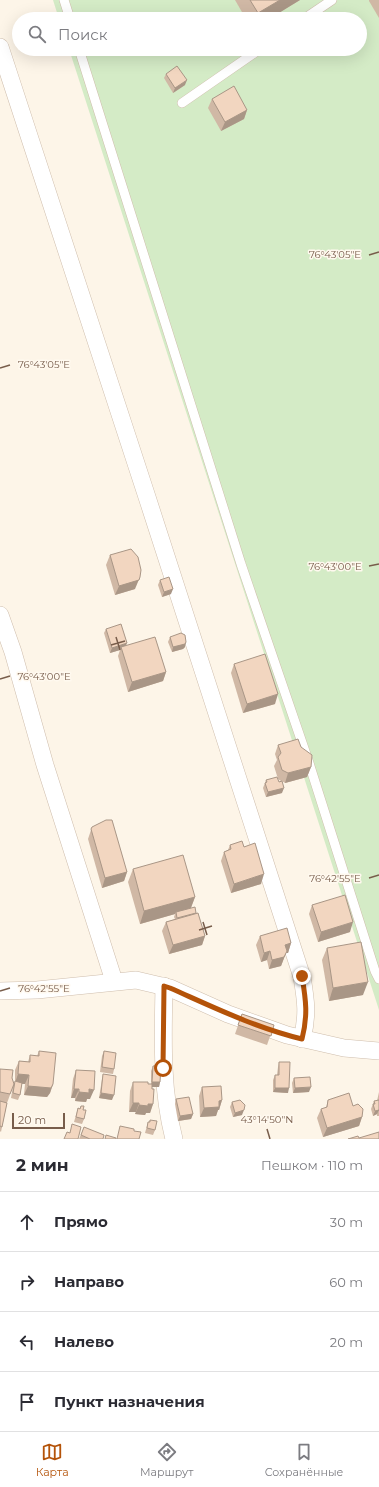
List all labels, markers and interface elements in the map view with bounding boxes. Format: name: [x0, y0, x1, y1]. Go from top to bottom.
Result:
search box: [12, 12, 367, 56]
icon: search: [26, 23, 48, 45]
text: Поиск: [58, 25, 107, 44]
text: 76°43'05"E: [309, 248, 361, 261]
text: 76°43'05"E: [18, 358, 70, 371]
text: 76°43'00"E: [308, 560, 362, 573]
text: 76°43'00"E: [17, 670, 71, 683]
text: 76°42'55"E: [309, 872, 361, 885]
route end: [293, 967, 311, 985]
text: 76°42'55"E: [18, 982, 70, 995]
route start: [154, 1059, 172, 1077]
scale bar: [12, 1111, 65, 1130]
text: 20 m: [18, 1113, 46, 1127]
text: 43°14'50"N: [241, 1113, 293, 1126]
text: 2 мин: [16, 1155, 69, 1175]
text: Пешком · 110 m: [261, 1157, 363, 1173]
icon: ahead: [16, 1211, 38, 1233]
text: Прямо: [54, 1212, 108, 1231]
text: 30 m: [330, 1214, 363, 1230]
icon: right: [16, 1271, 38, 1293]
text: Направо: [54, 1272, 124, 1291]
text: 60 m: [329, 1274, 363, 1290]
icon: left: [16, 1331, 38, 1353]
text: Налево: [54, 1332, 114, 1351]
text: 20 m: [330, 1334, 363, 1350]
icon: arrive: [16, 1391, 38, 1413]
text: Пункт назначения: [54, 1392, 205, 1411]
tab: Карта: [36, 1441, 69, 1479]
tab: Маршрут: [140, 1441, 193, 1479]
tab: Сохранённые: [265, 1441, 343, 1479]

